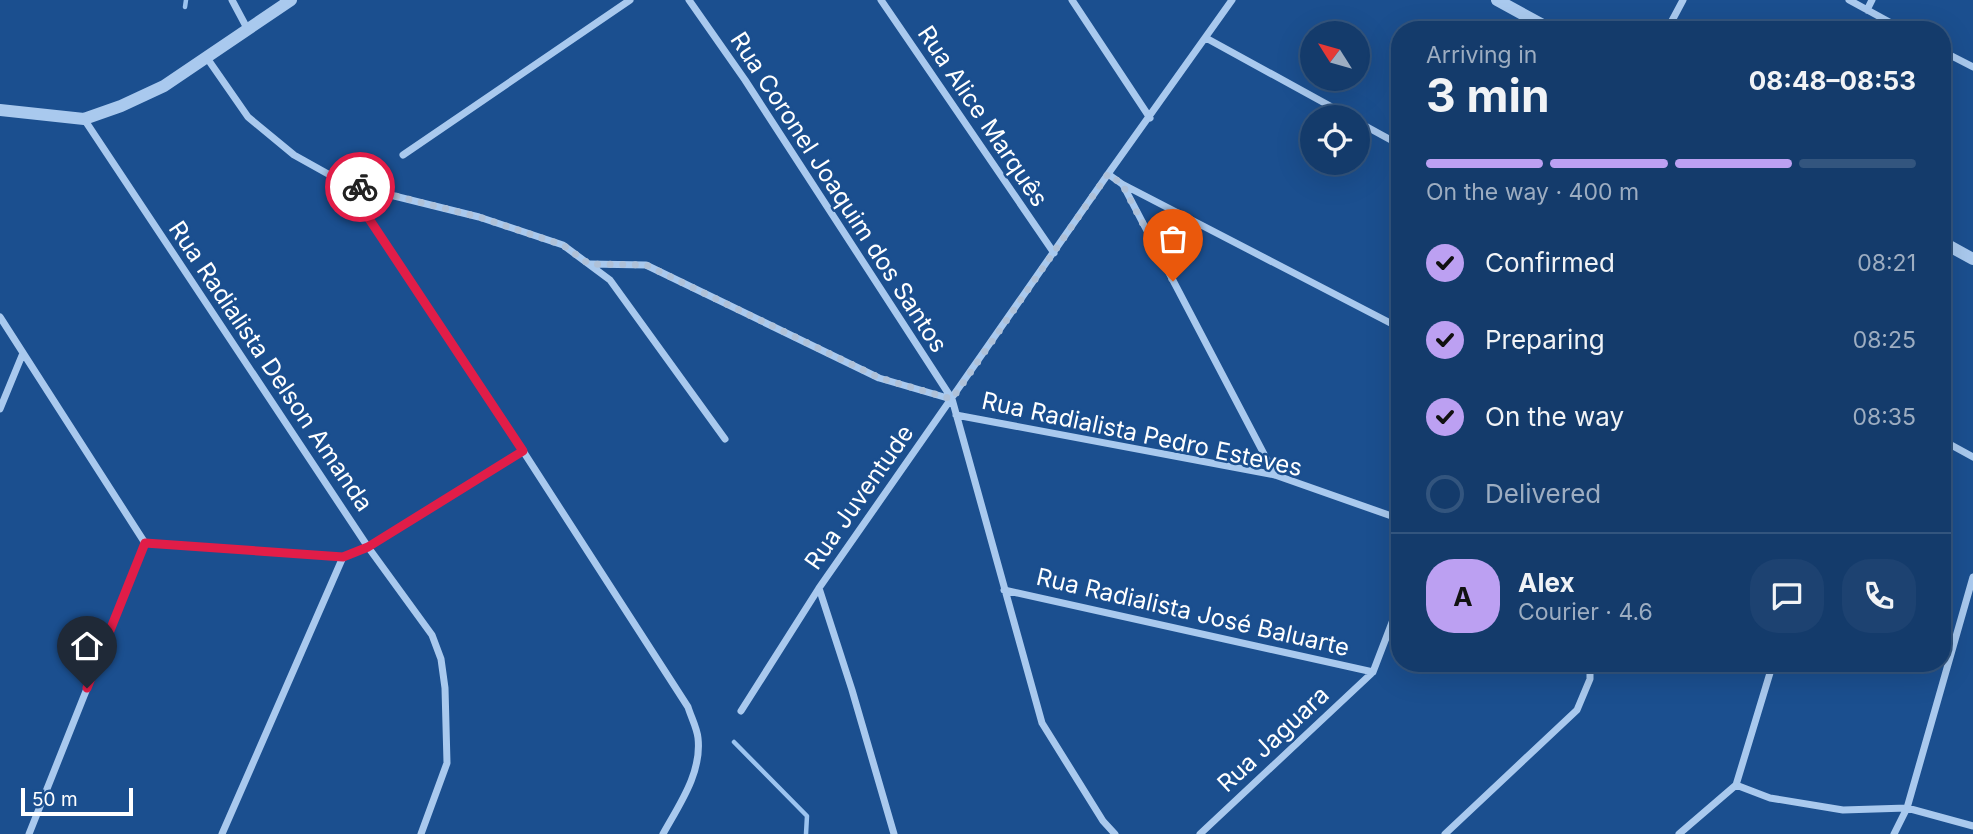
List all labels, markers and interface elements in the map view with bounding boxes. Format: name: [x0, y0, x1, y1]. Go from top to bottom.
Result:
street label: Rua Alice Marquês: [912, 20, 1054, 212]
north arrow: [1300, 21, 1370, 91]
map controls: [1300, 21, 1370, 175]
street label: Rua Coronel Joaquim dos Santos: [724, 26, 954, 358]
text: Arriving in: [1426, 41, 1537, 69]
text: 08:48–08:53: [1749, 65, 1916, 96]
text: 3 min: [1426, 67, 1550, 123]
button: locate: [1300, 105, 1370, 175]
courier: [325, 152, 395, 222]
icon: bike: [341, 168, 379, 206]
text: On the way · 400 m: [1426, 178, 1639, 206]
pin: [1143, 209, 1203, 281]
street label: Rua Radialista Delson Amanda: [163, 215, 379, 517]
icon: bag: [1154, 220, 1192, 258]
icon: check: [1426, 244, 1464, 282]
text: Confirmed: [1485, 247, 1615, 278]
text: 08:21: [1857, 249, 1916, 277]
icon: check: [1426, 321, 1464, 359]
text: Preparing: [1485, 324, 1605, 355]
text: 08:25: [1853, 326, 1916, 354]
street label: Rua Radialista Pedro Esteves: [979, 386, 1305, 482]
icon: check: [1426, 398, 1464, 436]
text: On the way: [1485, 401, 1624, 432]
text: 08:35: [1852, 403, 1916, 431]
street label: Rua Juventude: [798, 419, 920, 575]
text: Delivered: [1485, 478, 1601, 509]
button: chat: [1750, 559, 1824, 633]
button: phone: [1842, 559, 1916, 633]
street label: Rua Radialista José Baluarte: [1034, 562, 1352, 662]
text: Alex: [1518, 567, 1575, 598]
text: A: [1453, 581, 1473, 612]
text: Courier · 4.6: [1518, 598, 1653, 626]
pin: [57, 616, 117, 688]
icon: home: [68, 627, 106, 665]
street label: Rua Jaguara: [1211, 680, 1335, 798]
scale bar: [21, 785, 133, 817]
text: 50 m: [32, 788, 78, 811]

